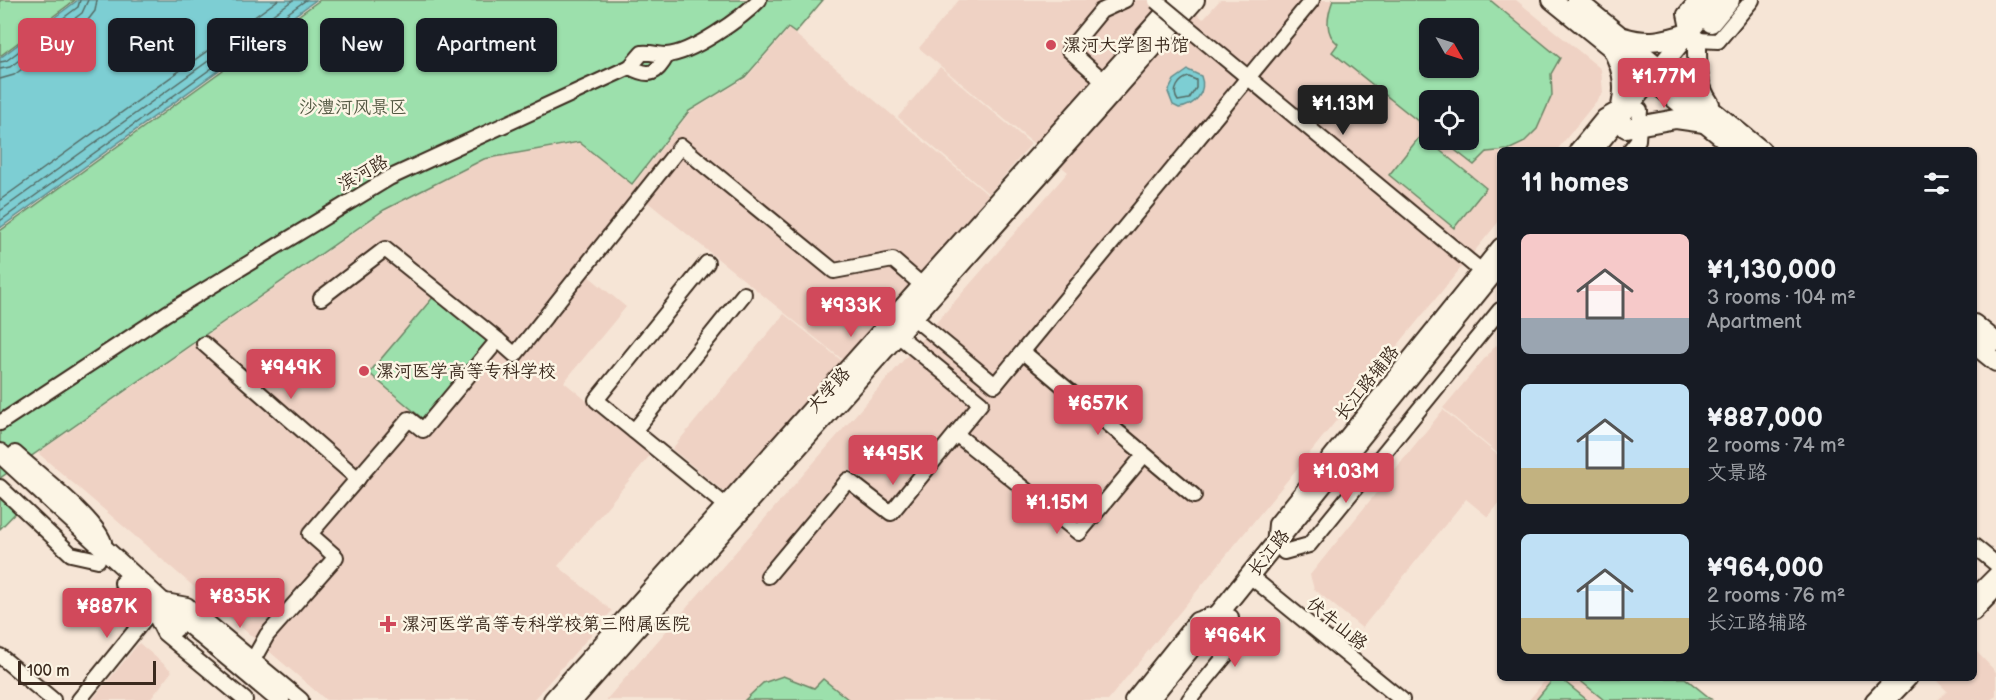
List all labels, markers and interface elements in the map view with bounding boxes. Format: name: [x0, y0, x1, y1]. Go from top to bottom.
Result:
chip: Buy: [18, 18, 96, 72]
chip: Rent: [108, 18, 195, 72]
chip: Filters: [207, 18, 308, 72]
chip: New: [320, 18, 404, 72]
chip: Apartment: [416, 18, 557, 72]
north arrow: [1419, 18, 1479, 78]
map controls: [1419, 18, 1479, 150]
place label: 漯河大学图书馆: [1063, 35, 1189, 56]
marker: 漯河大学图书馆: [1044, 38, 1058, 52]
pin: ¥1.77M: [1615, 58, 1713, 109]
text: ¥1.77M: [1632, 65, 1696, 89]
pin: ¥1.13M: [1294, 85, 1392, 136]
button: locate: [1419, 90, 1479, 150]
text: ¥1.13M: [1312, 92, 1374, 116]
park label: 沙澧河风景区: [299, 97, 407, 118]
street label: 滨河路: [334, 151, 392, 195]
icon: filters: [1920, 167, 1953, 200]
text: 11 homes: [1521, 168, 1629, 199]
text: ¥1,130,000: [1707, 255, 1836, 286]
icon: home: [1569, 258, 1641, 330]
text: 3 rooms · 104 m²: [1707, 286, 1856, 310]
pin: ¥933K: [809, 287, 893, 338]
text: ¥933K: [821, 294, 881, 318]
text: Apartment: [1707, 310, 1802, 334]
street label: 长江路辅路: [1331, 341, 1403, 425]
pin: ¥949K: [249, 349, 333, 400]
text: ¥949K: [260, 356, 322, 380]
place label: 漯河医学高等专科学校: [376, 361, 556, 382]
street label: 大学路: [803, 363, 855, 417]
marker: 漯河医学高等专科学校: [357, 364, 371, 378]
pin: ¥657K: [1056, 385, 1140, 436]
text: ¥657K: [1068, 392, 1128, 416]
text: ¥887,000: [1707, 403, 1823, 434]
icon: home: [1569, 408, 1641, 480]
text: 2 rooms · 74 m²: [1707, 434, 1845, 458]
pin: ¥495K: [851, 435, 935, 486]
text: ¥495K: [863, 442, 923, 466]
pin: ¥1.03M: [1297, 453, 1395, 504]
text: ¥1.03M: [1313, 460, 1379, 484]
text: 文景路: [1707, 461, 1767, 485]
pin: ¥1.15M: [1008, 484, 1106, 535]
text: ¥1.15M: [1026, 491, 1088, 515]
street label: 长江路: [1244, 525, 1294, 581]
text: ¥964,000: [1707, 553, 1824, 584]
icon: home: [1569, 558, 1641, 630]
pin: ¥835K: [198, 578, 282, 629]
text: 2 rooms · 76 m²: [1707, 584, 1845, 608]
text: ¥835K: [209, 585, 271, 609]
pin: ¥887K: [65, 588, 149, 639]
street label: 伏牛山路: [1302, 593, 1372, 655]
text: ¥887K: [77, 595, 137, 619]
text: 长江路辅路: [1707, 611, 1807, 635]
place label: 漯河医学高等专科学校第三附属医院: [402, 614, 690, 635]
marker: 漯河医学高等专科学校第三附属医院: [379, 615, 397, 633]
pin: ¥964K: [1193, 617, 1277, 668]
text: ¥964K: [1204, 624, 1266, 648]
scale bar: [18, 658, 156, 686]
text: 100 m: [27, 662, 70, 681]

